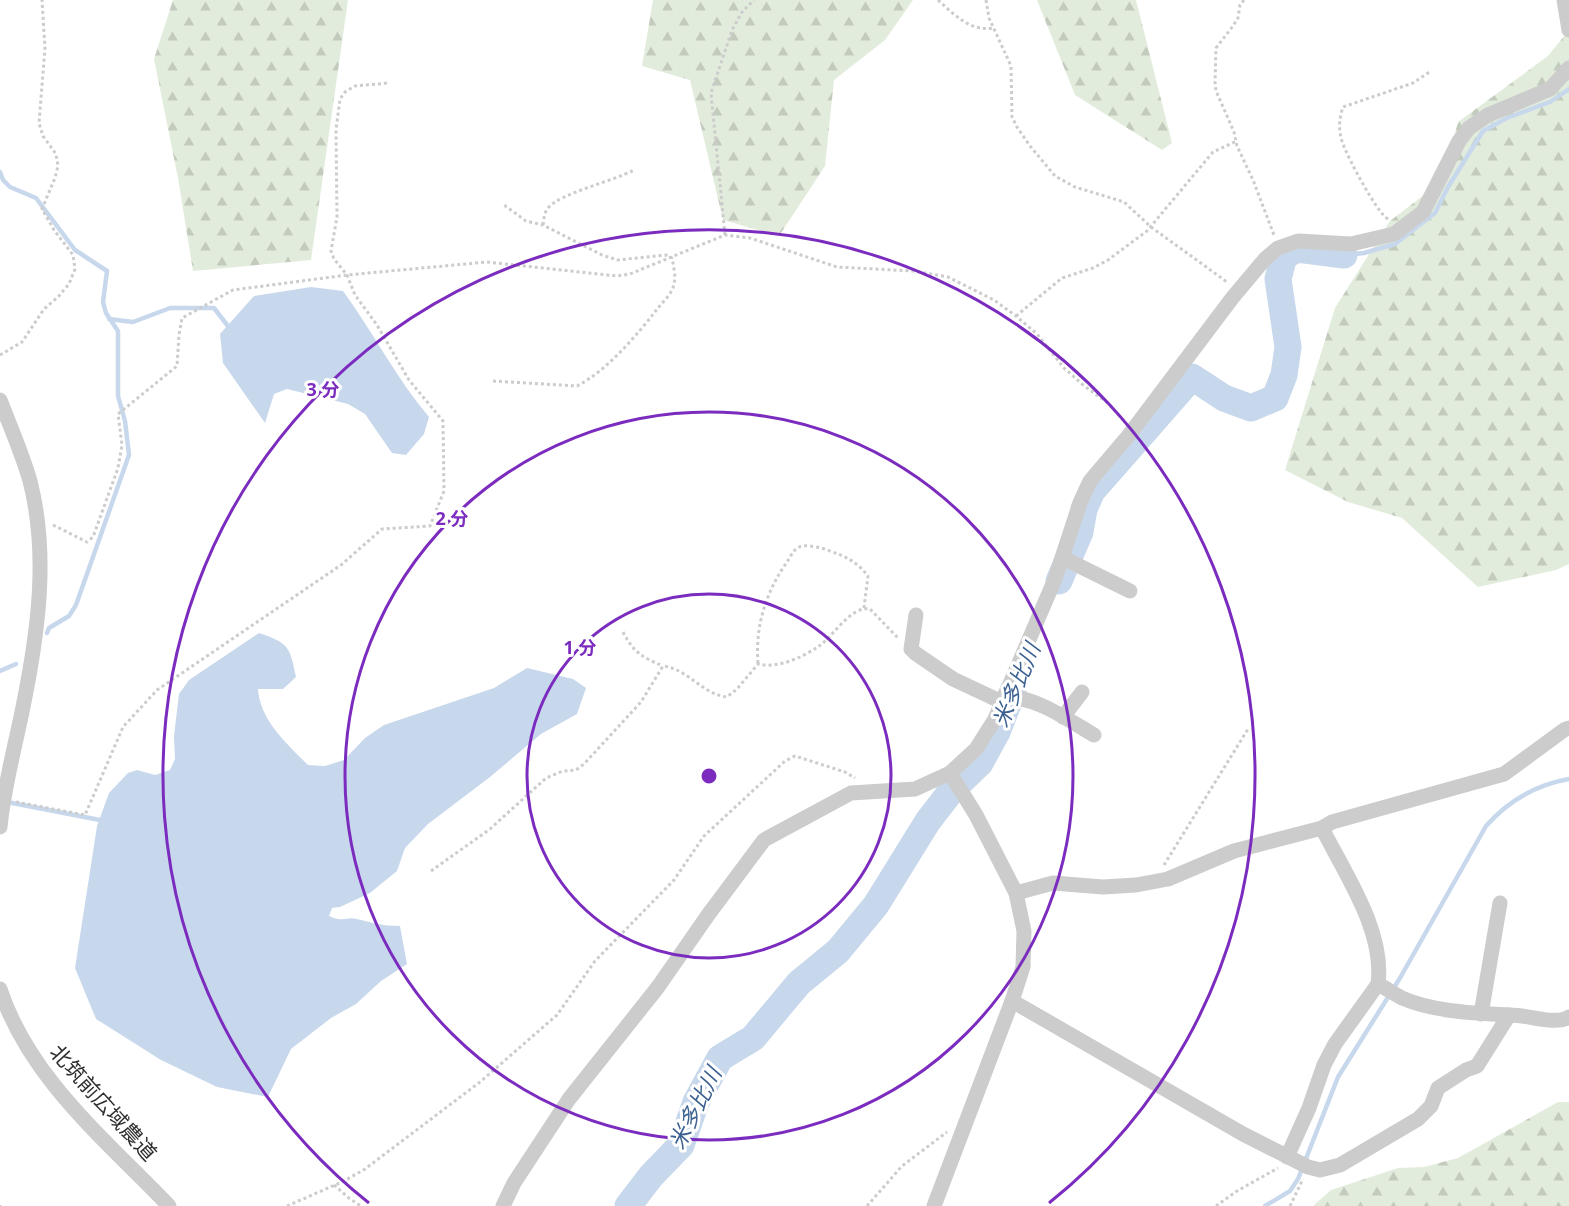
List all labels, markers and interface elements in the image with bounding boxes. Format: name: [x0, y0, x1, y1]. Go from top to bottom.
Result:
text: 3 分: [307, 377, 339, 401]
text: 2 分: [436, 506, 468, 530]
text: 1 分: [564, 635, 596, 659]
water label: 米多比川: [984, 636, 1047, 731]
centre of rings: [699, 766, 719, 786]
street label: 北筑前広域農道: [44, 1038, 163, 1166]
water label: 米多比川: [661, 1060, 728, 1154]

